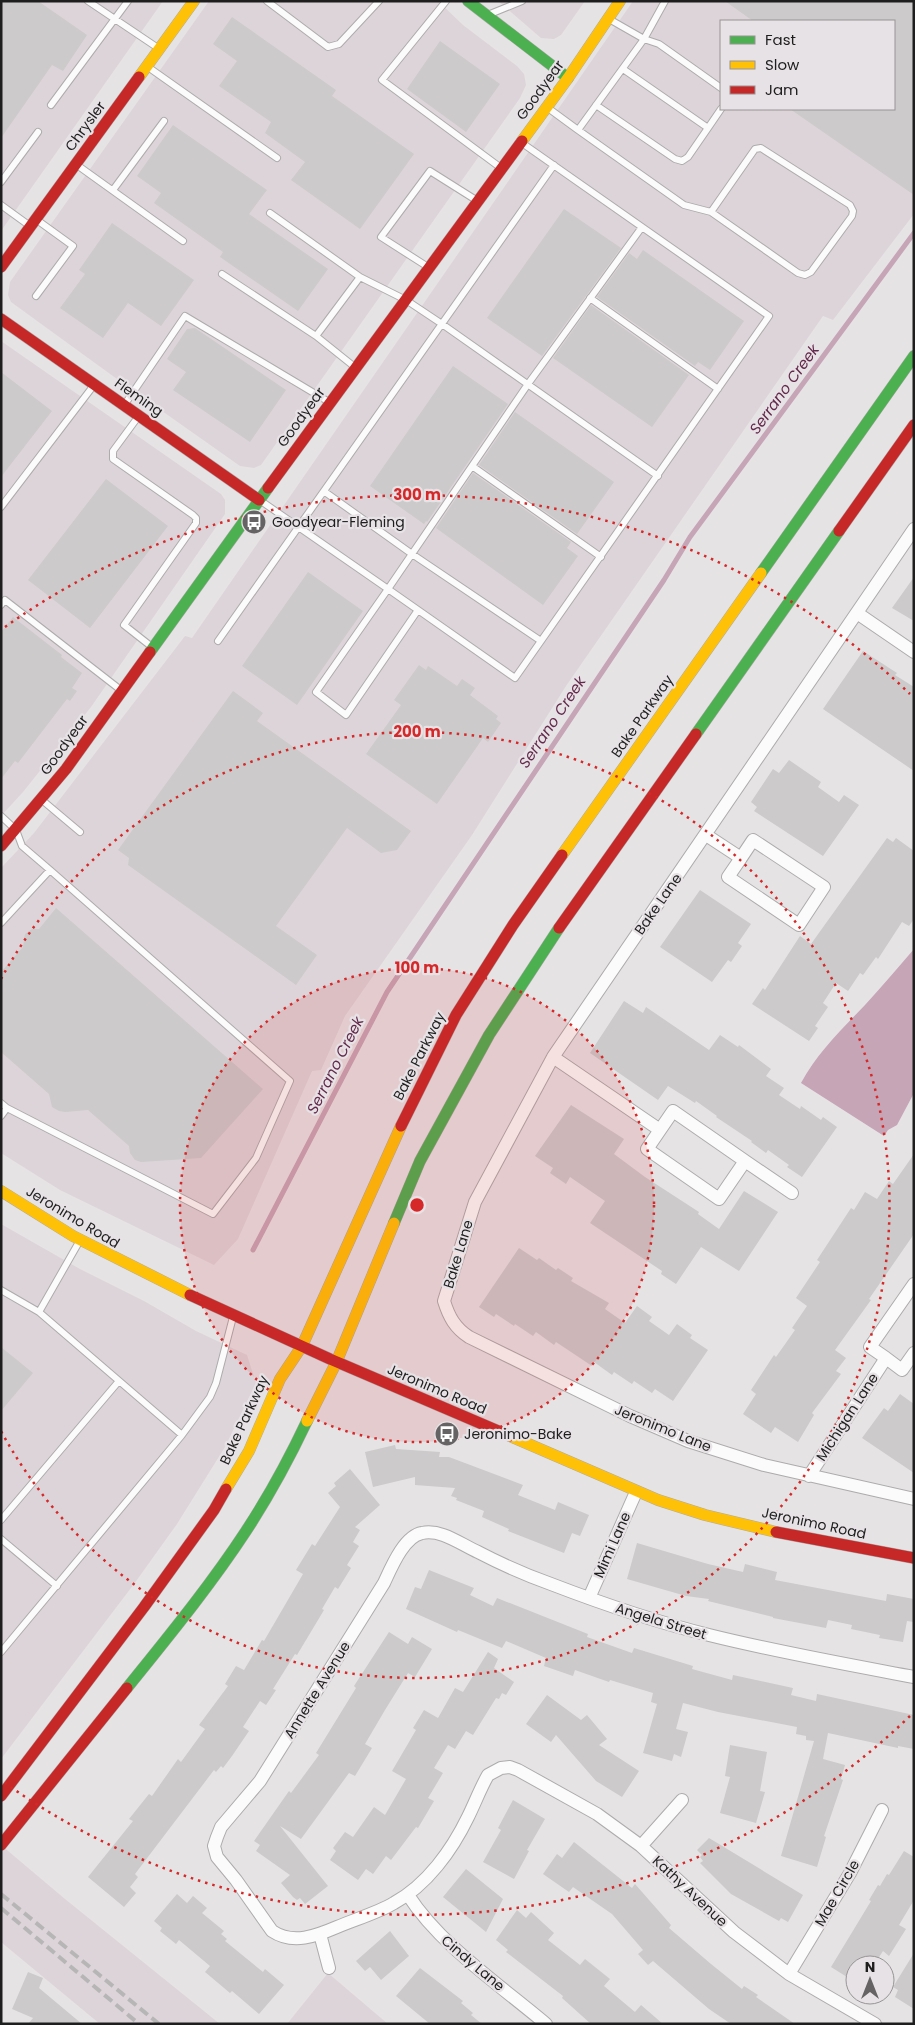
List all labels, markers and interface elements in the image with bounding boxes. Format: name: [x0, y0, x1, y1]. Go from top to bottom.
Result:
legend: [720, 20, 895, 110]
text: Fast: [765, 29, 796, 50]
text: Slow: [765, 54, 800, 75]
street label: Goodyear: [511, 56, 569, 124]
text: Jam: [765, 79, 799, 100]
street label: Chrysler: [60, 97, 110, 155]
water label: Serrano Creek: [744, 339, 825, 438]
street label: Fleming: [111, 373, 167, 421]
street label: Goodyear: [272, 383, 330, 451]
text: 300 m: [393, 484, 441, 505]
bus stop icon: Goodyear-Fleming: [241, 509, 267, 535]
place label: Goodyear-Fleming: [272, 512, 405, 532]
water label: Serrano Creek: [514, 671, 591, 772]
street label: Bake Parkway: [606, 671, 678, 761]
street label: Goodyear: [35, 711, 93, 779]
text: 200 m: [393, 721, 441, 742]
street label: Bake Lane: [629, 869, 687, 939]
text: 100 m: [395, 957, 439, 978]
street label: Bake Parkway: [388, 1008, 450, 1104]
water label: Serrano Creek: [301, 1012, 369, 1117]
street label: Jeronimo Road: [22, 1181, 124, 1253]
centre of rings: [408, 1196, 426, 1214]
street label: Bake Lane: [438, 1217, 478, 1291]
street label: Jeronimo Road: [384, 1359, 490, 1419]
street label: Michigan Lane: [811, 1369, 883, 1465]
street label: Bake Parkway: [215, 1372, 274, 1468]
street label: Jeronimo Lane: [612, 1399, 715, 1457]
bus stop icon: Jeronimo-Bake: [434, 1421, 460, 1447]
place label: Jeronimo-Bake: [464, 1424, 572, 1444]
street label: Jeronimo Road: [760, 1502, 868, 1544]
street label: Mimi Lane: [589, 1509, 636, 1581]
street label: Angela Street: [613, 1598, 709, 1644]
street label: Annette Avenue: [279, 1637, 355, 1742]
street label: Kathy Avenue: [648, 1851, 732, 1931]
street label: Mae Circle: [810, 1856, 864, 1930]
street label: Cindy Lane: [437, 1930, 509, 1996]
north arrow: [845, 1955, 895, 2005]
text: N: [865, 1957, 875, 1977]

